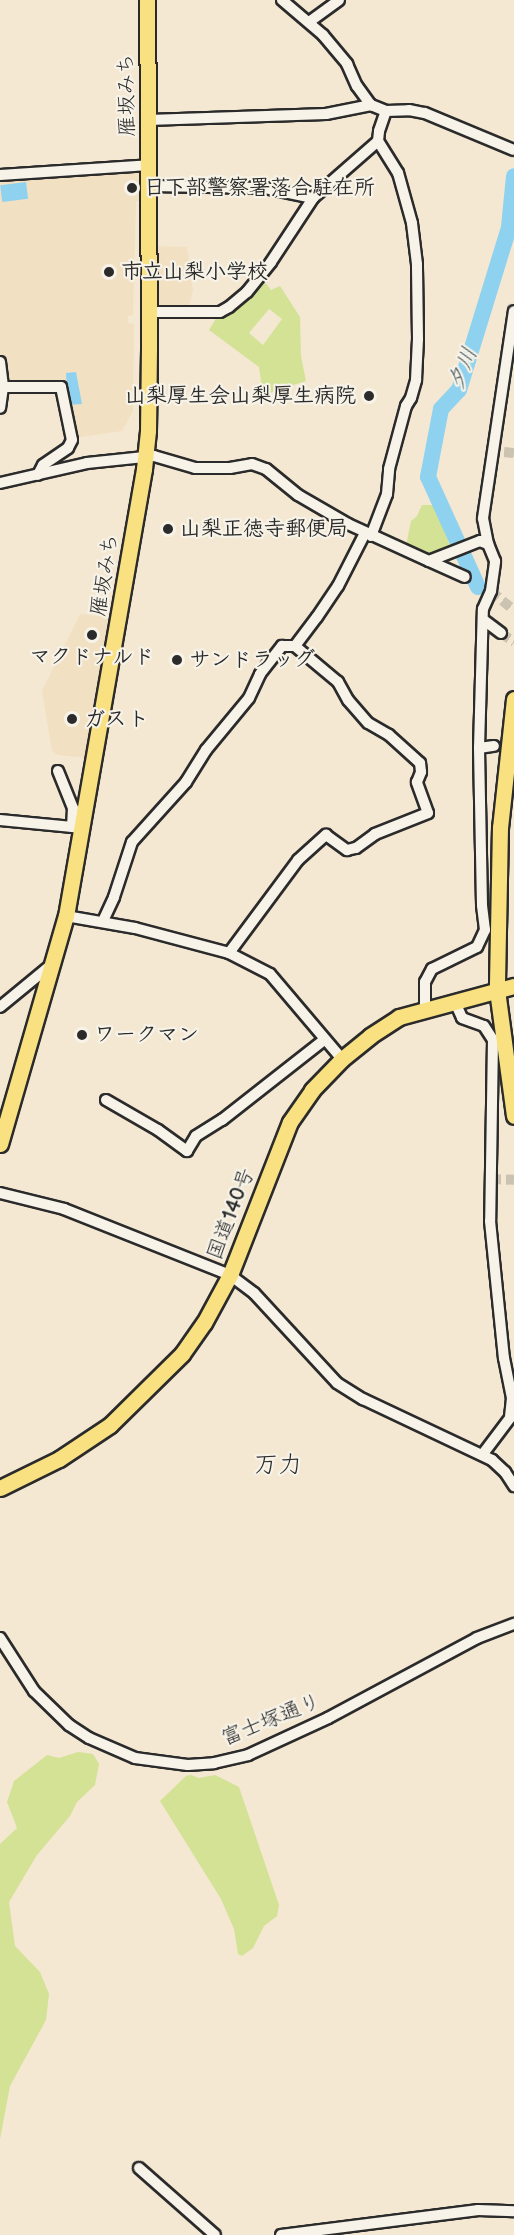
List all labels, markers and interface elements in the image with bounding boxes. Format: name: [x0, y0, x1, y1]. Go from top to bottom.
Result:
street label: 雁坂みち: [114, 53, 140, 137]
place label: 日下部警察署落合駐在所: [144, 175, 375, 201]
marker: 日下部警察署落合駐在所: [125, 181, 139, 195]
place label: 市立山梨小学校: [121, 259, 268, 285]
marker: 市立山梨小学校: [102, 265, 116, 279]
water label: 夕川: [443, 344, 483, 394]
place label: 山梨厚生会山梨厚生病院: [125, 383, 356, 409]
marker: 山梨厚生会山梨厚生病院: [360, 387, 378, 405]
place label: 山梨正徳寺郵便局: [180, 516, 348, 542]
marker: 山梨正徳寺郵便局: [161, 522, 175, 536]
street label: 雁坂みち: [86, 532, 124, 618]
marker: マクドナルド: [85, 628, 99, 642]
place label: マクドナルド: [29, 644, 155, 670]
place label: サンドラッグ: [189, 647, 315, 673]
marker: サンドラッグ: [170, 653, 184, 667]
place label: ガスト: [84, 706, 147, 732]
marker: ガスト: [65, 712, 79, 726]
place label: ワークマン: [94, 1022, 199, 1048]
marker: ワークマン: [75, 1028, 89, 1042]
street label: 国道140号: [202, 1165, 260, 1263]
district label: 万力: [254, 1451, 302, 1479]
street label: 富士塚通り: [218, 1689, 324, 1751]

